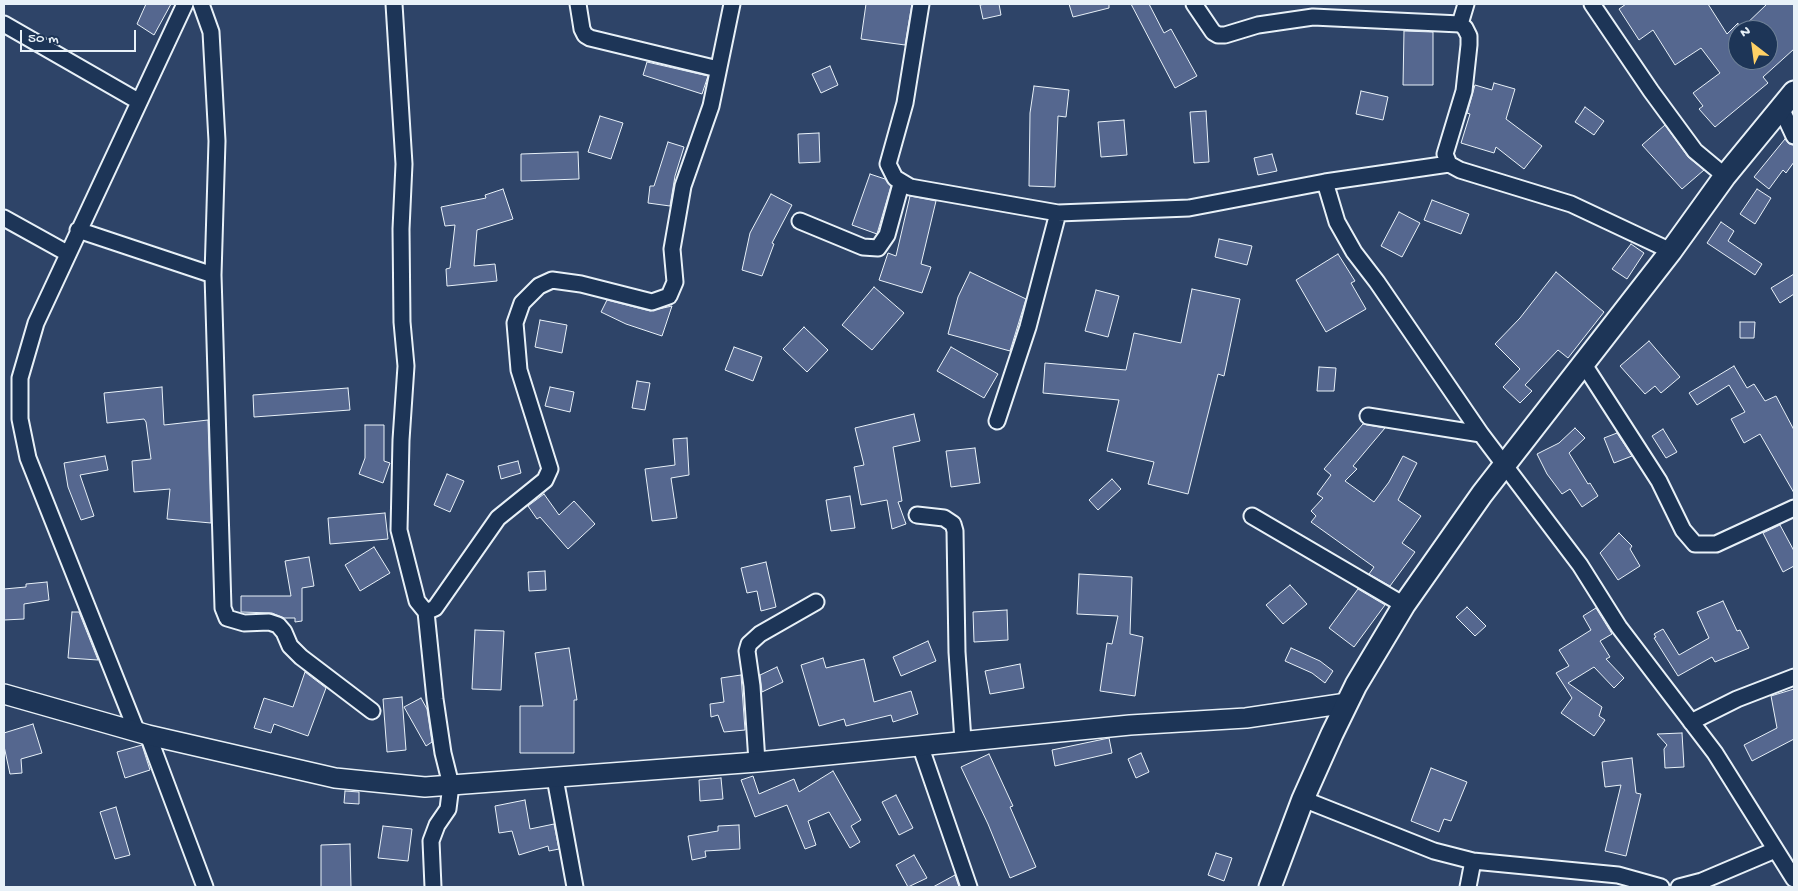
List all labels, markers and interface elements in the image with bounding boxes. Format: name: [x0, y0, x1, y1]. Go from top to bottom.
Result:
scale bar: [22, 20, 139, 52]
north arrow: [1728, 20, 1778, 70]
text: N: [1738, 23, 1754, 42]
text: 50 m: [28, 30, 59, 48]

